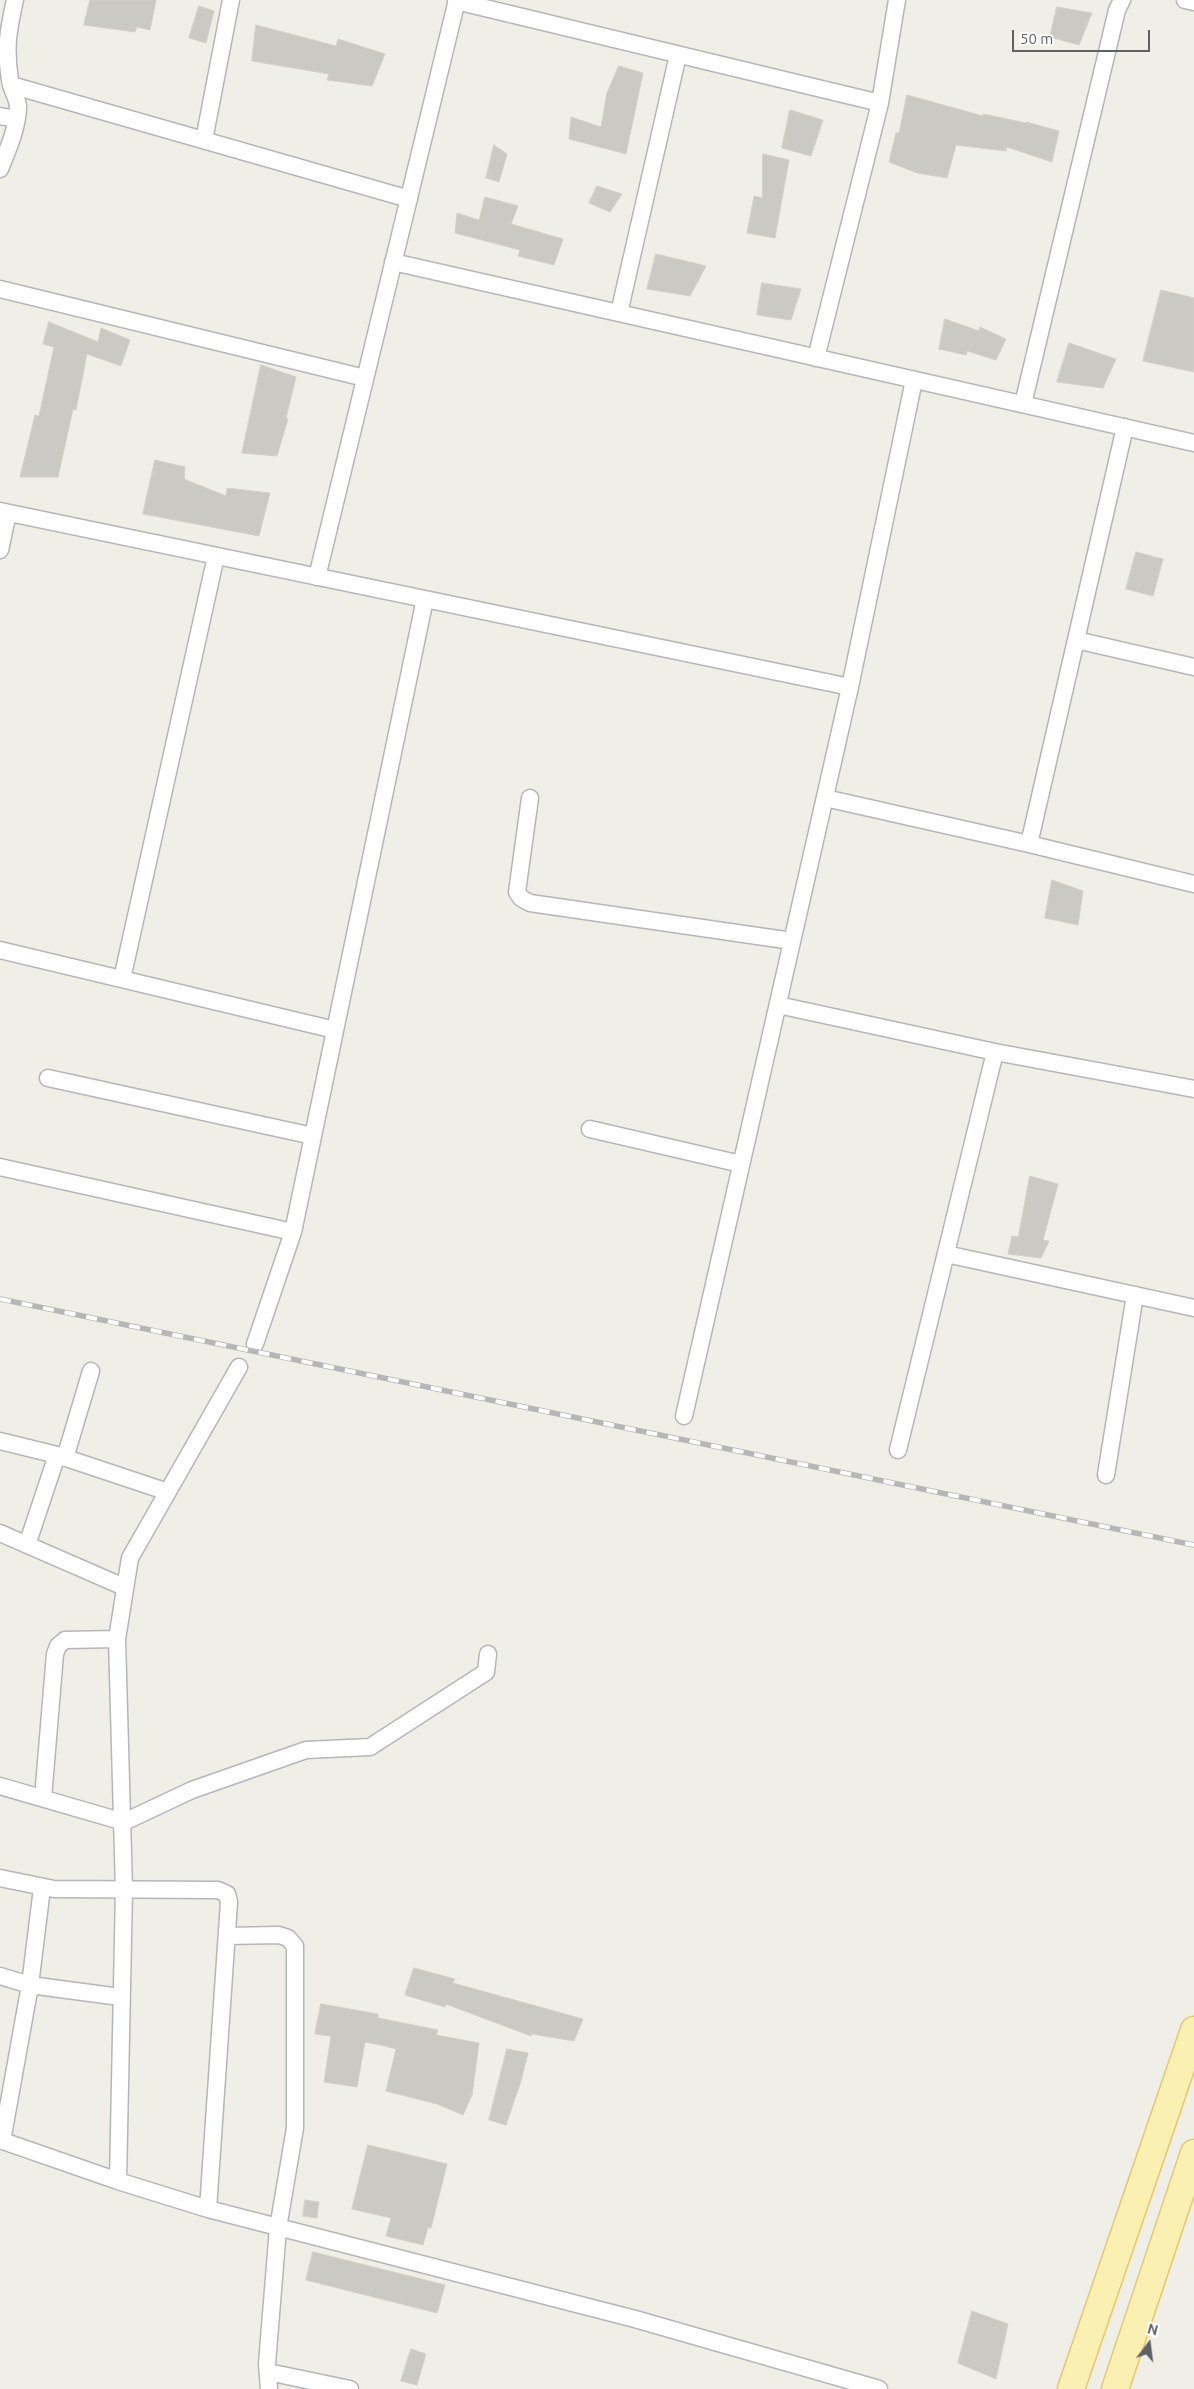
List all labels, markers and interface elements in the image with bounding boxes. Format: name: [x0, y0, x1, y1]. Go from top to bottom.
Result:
scale bar: [1014, 20, 1152, 52]
text: 50 m: [1020, 30, 1053, 47]
north arrow: [1124, 2319, 1174, 2369]
text: N: [1146, 2320, 1160, 2339]

